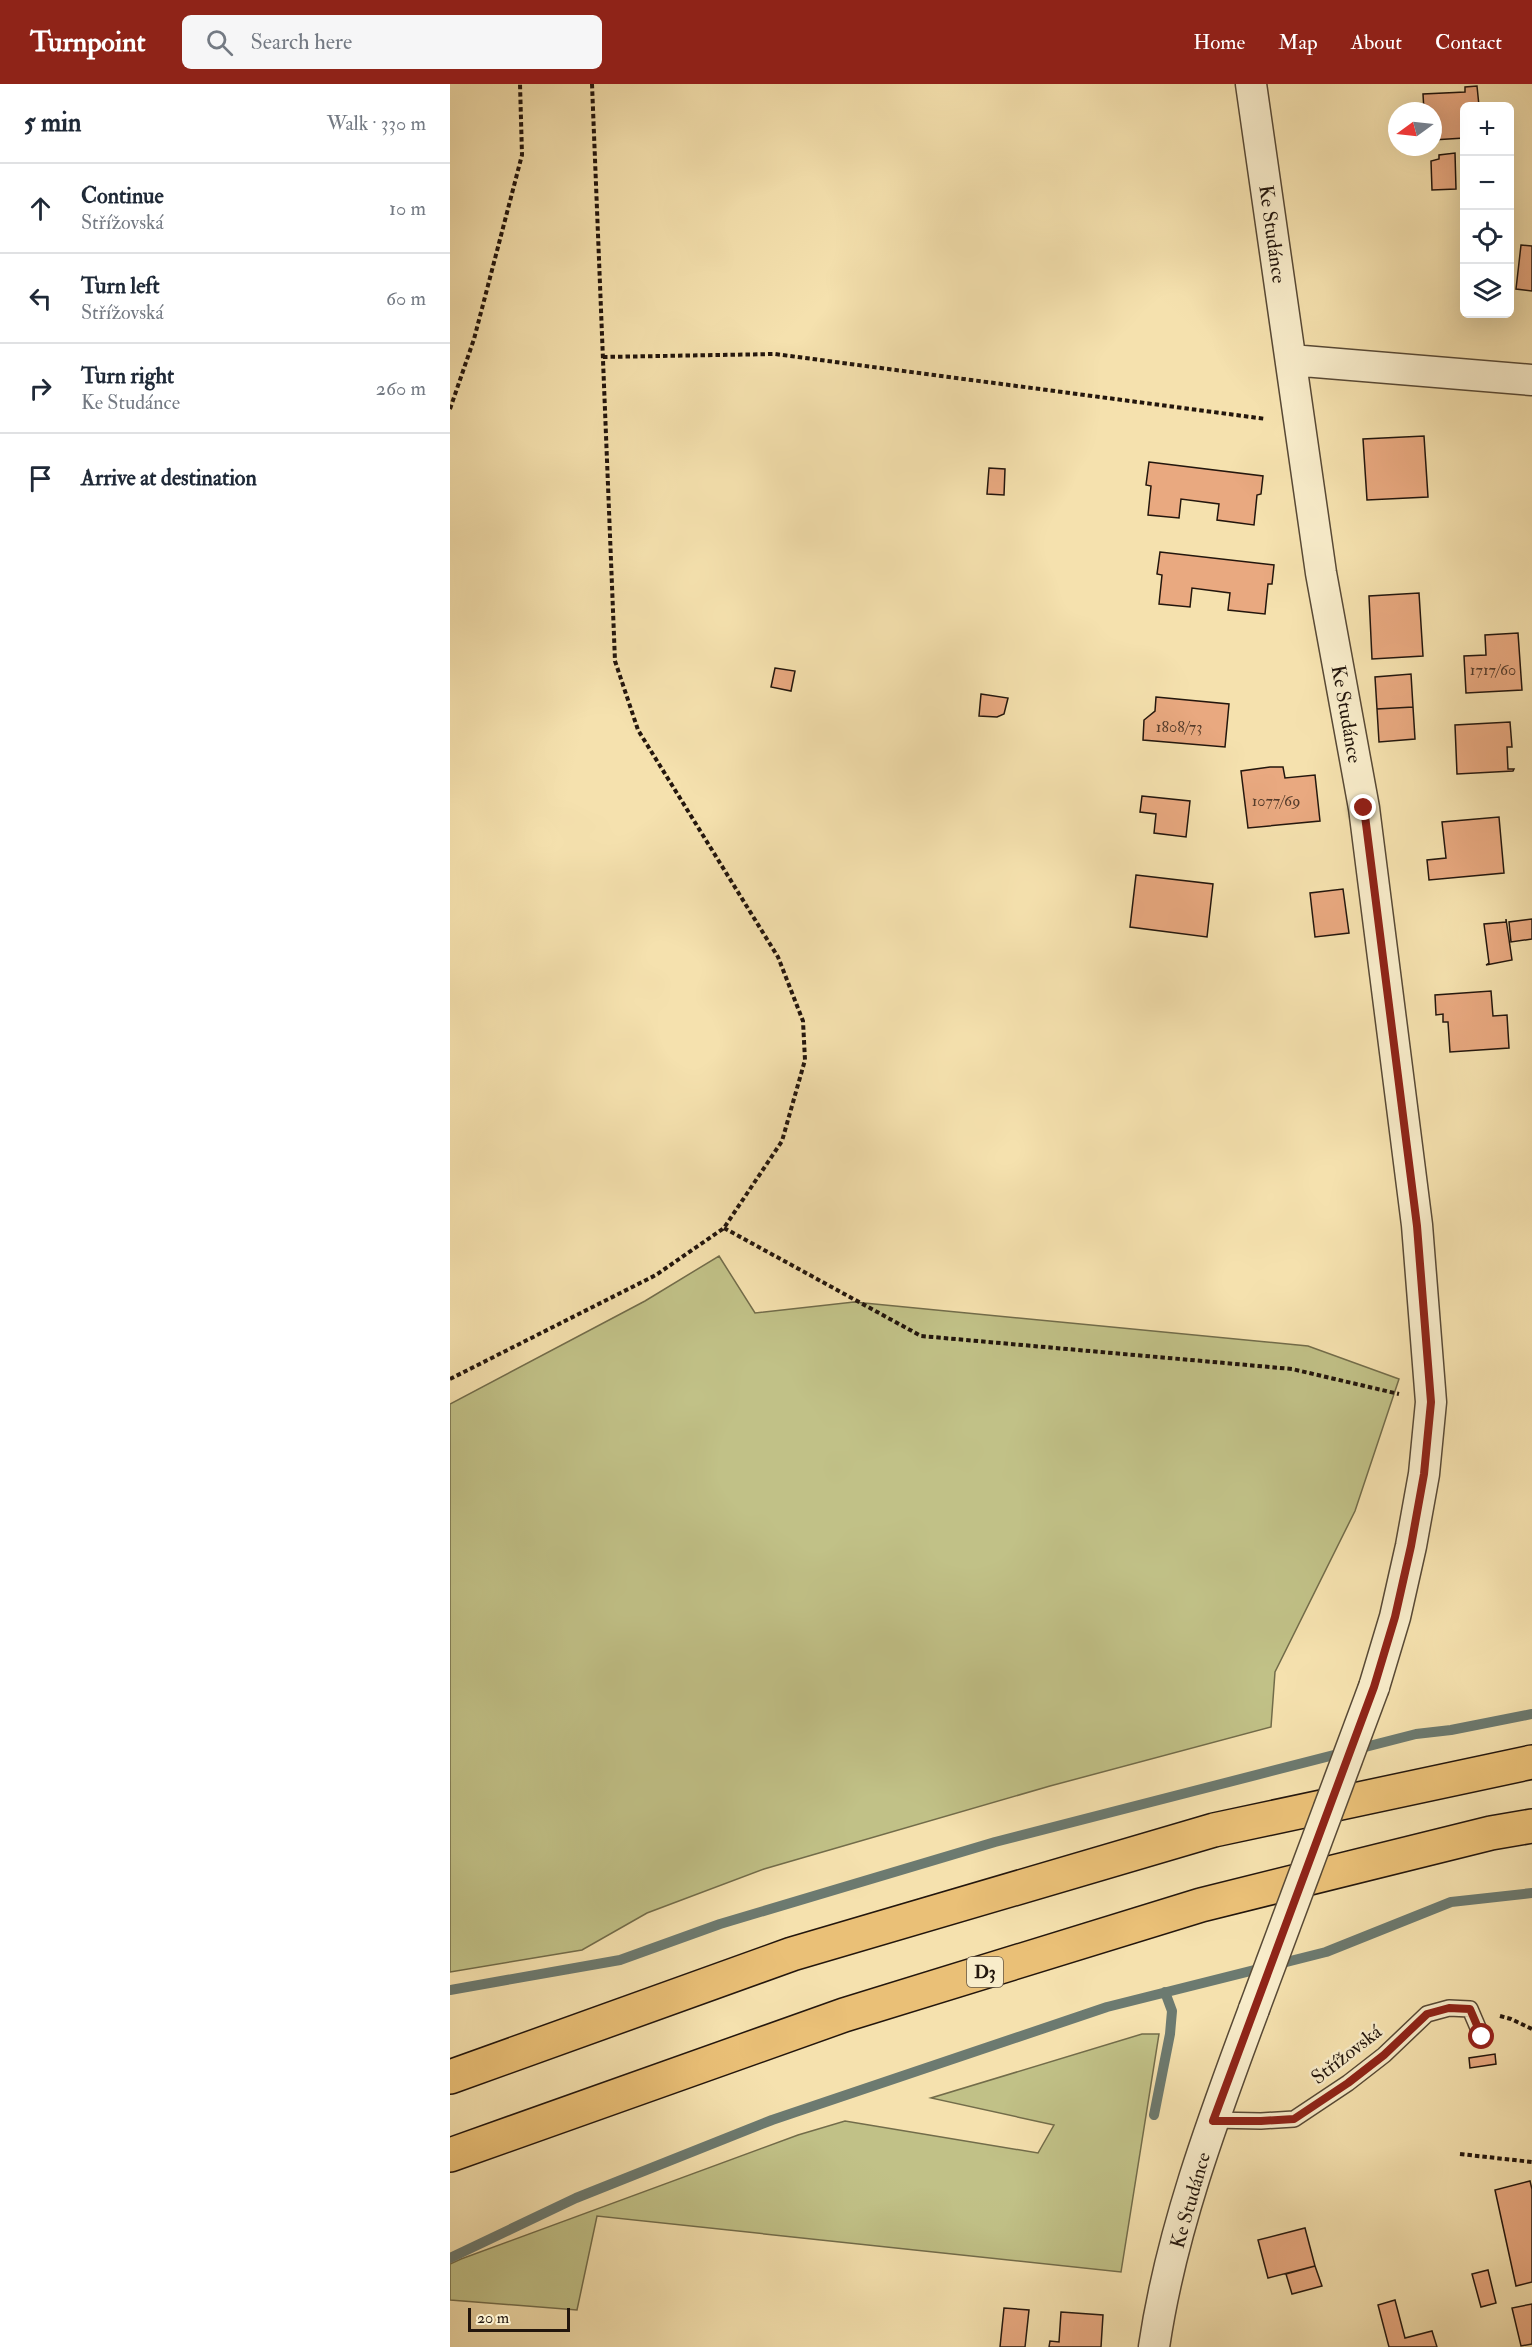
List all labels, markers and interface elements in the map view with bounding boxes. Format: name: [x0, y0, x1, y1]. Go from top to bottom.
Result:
search box: [182, 15, 602, 69]
text: Turnpoint: [30, 25, 146, 60]
icon: search: [203, 26, 236, 59]
text: Search here: [251, 28, 352, 56]
text: Home: [1193, 29, 1245, 56]
text: Map: [1278, 29, 1318, 56]
text: About: [1351, 29, 1402, 56]
text: Contact: [1435, 29, 1502, 56]
north arrow: [1388, 102, 1442, 156]
map controls: [1460, 102, 1514, 318]
button: +: [1460, 102, 1514, 156]
text: 5 min: [24, 107, 81, 139]
text: Walk · 330 m: [327, 111, 426, 136]
button: −: [1460, 156, 1514, 210]
text: Continue: [81, 182, 164, 210]
street label: Ke Studánce: [1253, 183, 1292, 285]
icon: ahead: [24, 192, 57, 225]
text: 10 m: [389, 196, 426, 221]
text: Střížovská: [81, 210, 164, 235]
button: locate: [1460, 210, 1514, 264]
button: layers: [1460, 264, 1514, 318]
text: Turn left: [81, 272, 160, 300]
icon: left: [24, 282, 57, 315]
text: 60 m: [386, 286, 426, 311]
text: Střížovská: [81, 300, 164, 325]
text: Turn right: [81, 362, 174, 390]
icon: right: [24, 372, 57, 405]
text: 260 m: [376, 376, 426, 401]
text: Ke Studánce: [81, 390, 180, 415]
icon: arrive: [24, 462, 57, 495]
text: Arrive at destination: [81, 464, 257, 492]
house number: 1717/60: [1470, 660, 1516, 680]
street label: Ke Studánce: [1326, 663, 1367, 765]
house number: 1808/73: [1156, 717, 1202, 737]
house number: 1077/69: [1252, 791, 1300, 811]
route end: [1350, 794, 1376, 820]
road number: D3: [967, 1957, 1003, 1987]
street label: Střížovská: [1306, 2019, 1387, 2090]
route start: [1468, 2023, 1494, 2049]
street label: Ke Studánce: [1165, 2149, 1216, 2251]
scale bar: [468, 2305, 570, 2332]
text: 20 m: [477, 2308, 509, 2328]

